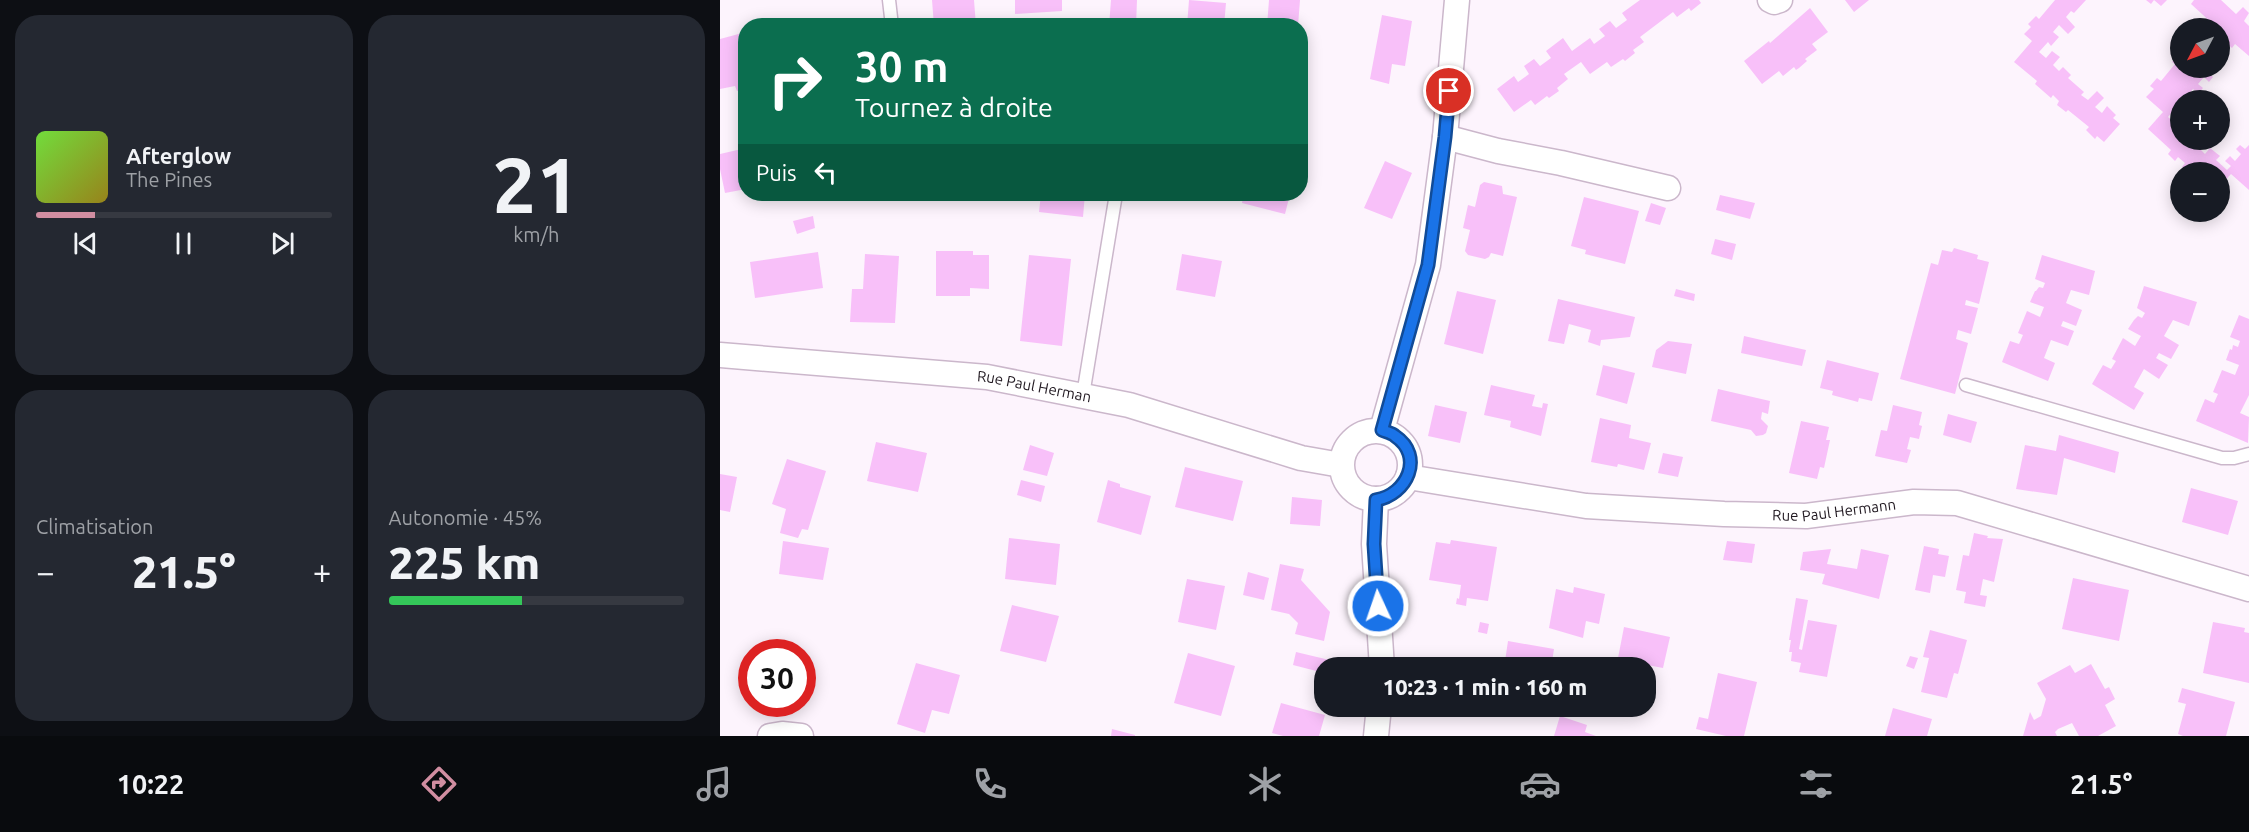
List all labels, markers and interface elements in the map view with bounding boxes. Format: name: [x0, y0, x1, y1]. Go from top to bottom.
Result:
north arrow: [2170, 18, 2230, 78]
map controls: [2170, 18, 2230, 222]
icon: right: [756, 42, 834, 120]
text: 30 m: [855, 43, 949, 90]
pin: [1423, 65, 1474, 116]
icon: arrive: [1432, 74, 1465, 107]
button: +: [2170, 90, 2230, 150]
text: Tournez à droite: [855, 92, 1053, 122]
text: 21: [492, 140, 580, 228]
text: Afterglow: [126, 143, 231, 168]
icon: left: [809, 156, 842, 189]
text: Puis: [756, 160, 797, 185]
button: −: [2170, 162, 2230, 222]
text: The Pines: [126, 168, 212, 191]
text: km/h: [513, 223, 559, 246]
icon: previous: [69, 227, 102, 260]
icon: pause: [167, 227, 200, 260]
icon: next: [266, 227, 299, 260]
street label: Rue Paul Herman: [977, 367, 1093, 405]
street label: Rue Paul Hermann: [1772, 495, 1897, 524]
text: Autonomie · 45%: [389, 506, 542, 529]
text: Climatisation: [36, 515, 153, 538]
text: 225 km: [389, 537, 540, 588]
text: 21.5°: [132, 546, 236, 597]
text: −: [36, 553, 55, 590]
text: +: [313, 553, 331, 590]
position arrow: [1346, 574, 1410, 638]
speed limit sign: 30: [738, 639, 816, 717]
text: 10:23 · 1 min · 160 m: [1383, 674, 1587, 699]
icon: directions: [418, 763, 460, 805]
icon: music: [693, 763, 735, 805]
icon: phone: [969, 763, 1011, 805]
icon: climate: [1244, 763, 1286, 805]
icon: car: [1519, 763, 1561, 805]
icon: filters: [1795, 763, 1837, 805]
text: 10:22: [117, 769, 184, 799]
text: 21.5°: [2070, 769, 2132, 799]

